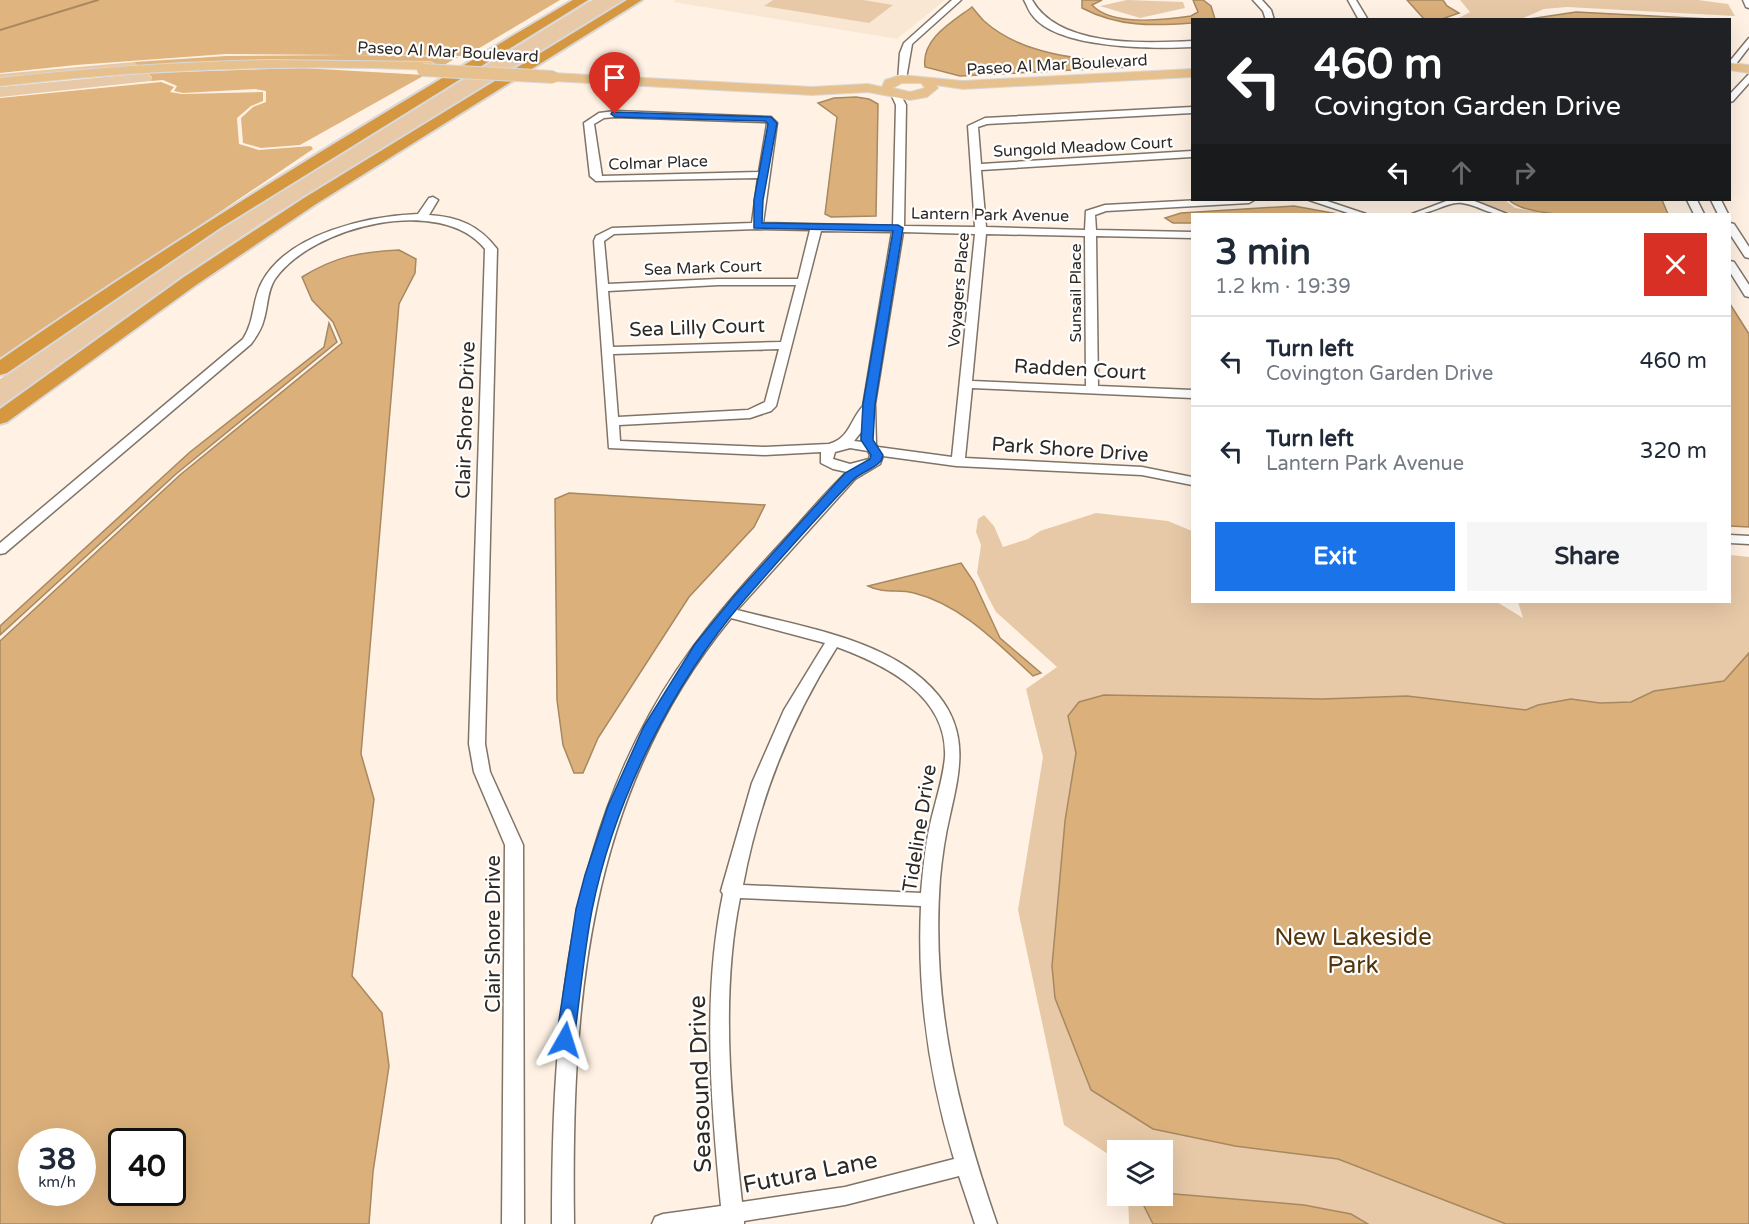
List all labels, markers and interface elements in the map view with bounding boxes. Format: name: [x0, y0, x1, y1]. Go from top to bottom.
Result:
street label: Paseo Al Mar Boulevard: [357, 37, 539, 67]
text: 460 m: [1314, 39, 1443, 90]
icon: left: [1215, 42, 1293, 120]
street label: Paseo Al Mar Boulevard: [966, 50, 1148, 80]
pin: [589, 52, 640, 114]
icon: arrive: [598, 61, 631, 94]
text: Covington Garden Drive: [1314, 90, 1621, 123]
street label: Sungold Meadow Court: [993, 132, 1173, 162]
street label: Colmar Place: [608, 151, 708, 175]
icon: left: [1382, 156, 1415, 189]
icon: ahead: [1445, 156, 1478, 189]
icon: right: [1508, 156, 1541, 189]
street label: Lantern Park Avenue: [911, 204, 1069, 226]
text: 3 min: [1215, 231, 1311, 274]
street label: Voyagers Place: [944, 232, 974, 349]
button: close: [1644, 233, 1707, 296]
street label: Sunsail Place: [1066, 243, 1086, 343]
street label: Sea Mark Court: [644, 256, 762, 280]
text: 1.2 km · 19:39: [1215, 275, 1351, 299]
street label: Sea Lilly Court: [629, 314, 766, 342]
text: Turn left: [1266, 336, 1354, 362]
street label: Clair Shore Drive: [451, 341, 481, 499]
icon: left: [1215, 345, 1248, 378]
text: 460 m: [1640, 348, 1707, 374]
street label: Radden Court: [1013, 355, 1147, 385]
text: Covington Garden Drive: [1266, 362, 1493, 386]
text: Turn left: [1266, 426, 1354, 452]
street label: Park Shore Drive: [991, 433, 1149, 467]
icon: left: [1215, 435, 1248, 468]
text: 320 m: [1640, 438, 1707, 464]
text: Lantern Park Avenue: [1266, 452, 1464, 476]
button: Exit: [1215, 522, 1455, 591]
button: Share: [1467, 522, 1707, 591]
street label: Tideline Drive: [898, 763, 942, 894]
street label: Clair Shore Drive: [482, 855, 506, 1013]
park label: New Lakeside Park: [1274, 923, 1432, 980]
street label: Seasound Drive: [683, 995, 718, 1173]
position arrow: [533, 1008, 597, 1072]
speed limit sign: 40: [108, 1128, 186, 1206]
map controls: [1107, 1140, 1173, 1206]
button: layers: [1107, 1140, 1173, 1206]
text: 38: [38, 1141, 76, 1178]
street label: Futura Lane: [740, 1145, 880, 1200]
text: km/h: [38, 1173, 76, 1191]

